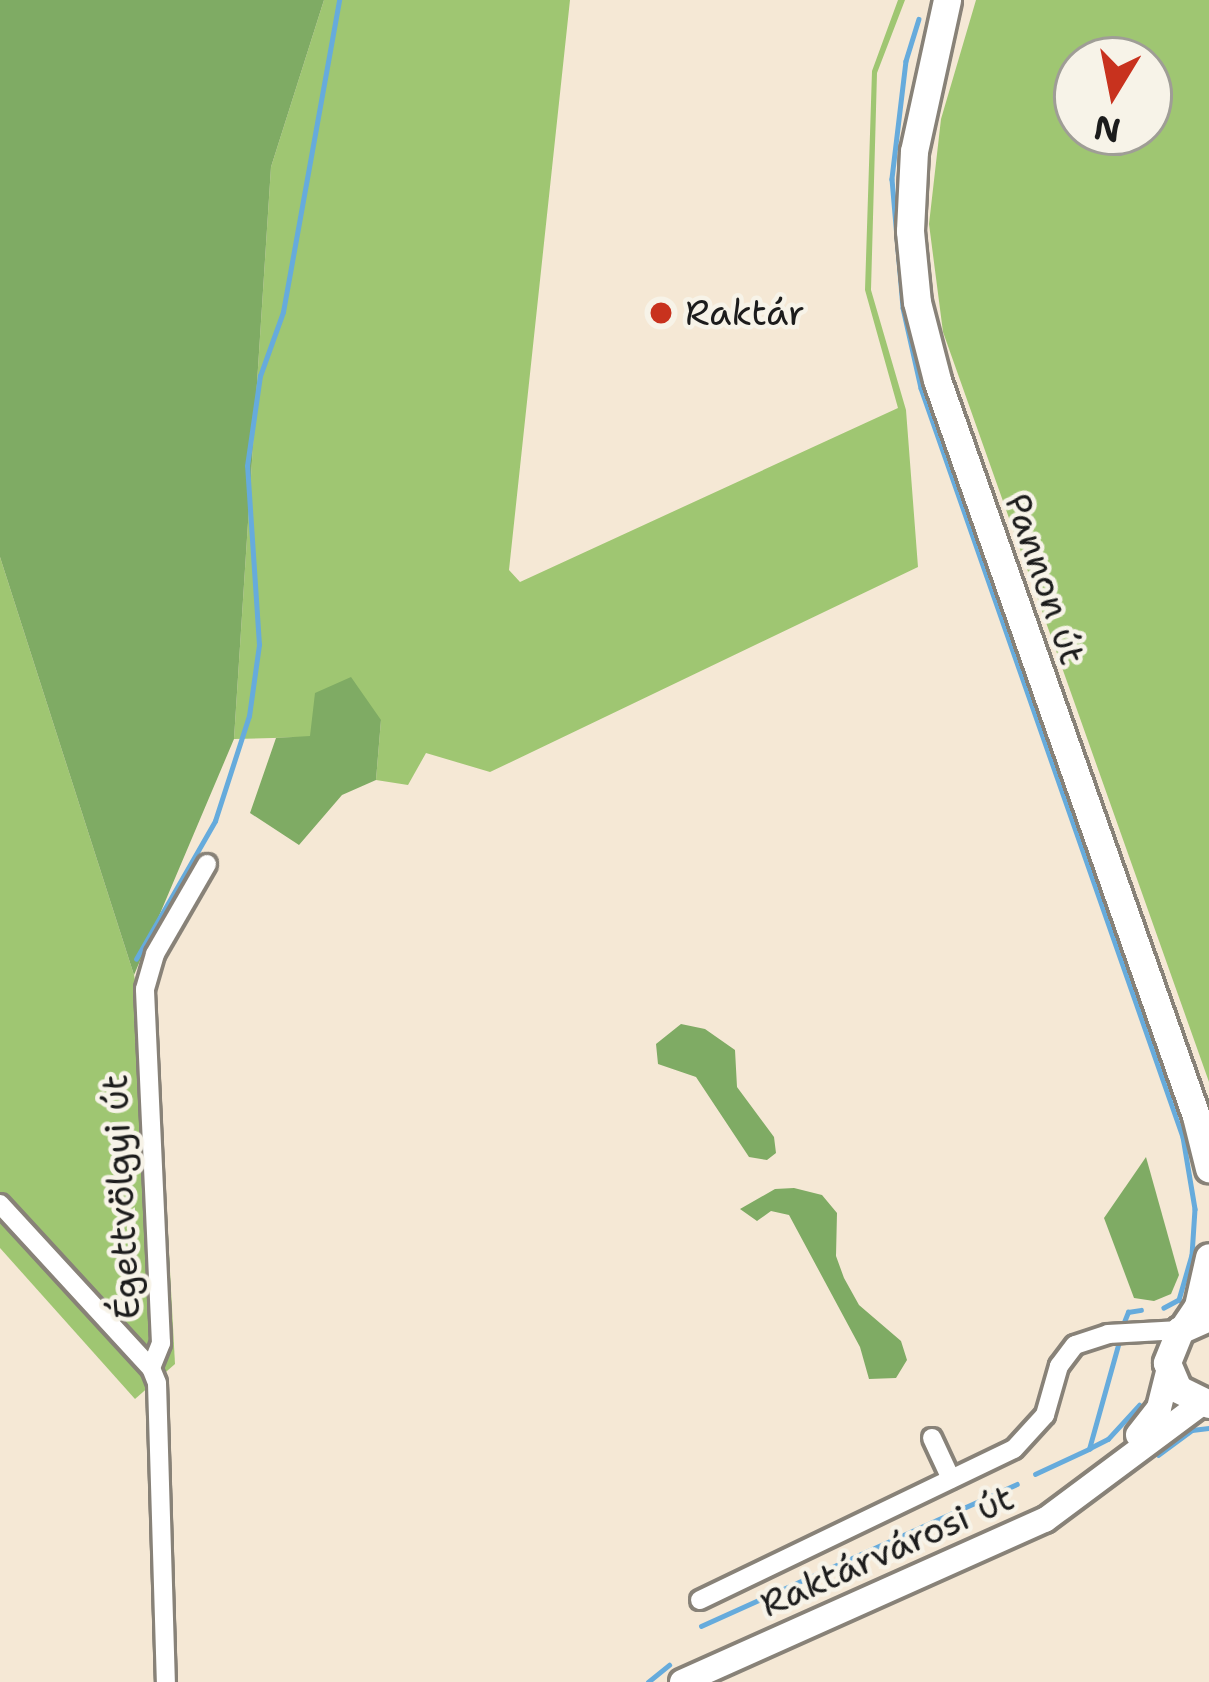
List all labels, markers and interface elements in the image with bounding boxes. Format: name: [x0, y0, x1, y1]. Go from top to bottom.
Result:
north arrow: [1053, 36, 1173, 156]
text: N: [1090, 105, 1124, 153]
place label: Raktár: [685, 291, 805, 335]
marker: Raktár: [648, 300, 674, 326]
street label: Pannon út: [996, 488, 1094, 670]
street label: Égettvölgyi út: [93, 1073, 149, 1321]
street label: Raktárvárosi út: [754, 1476, 1020, 1626]

